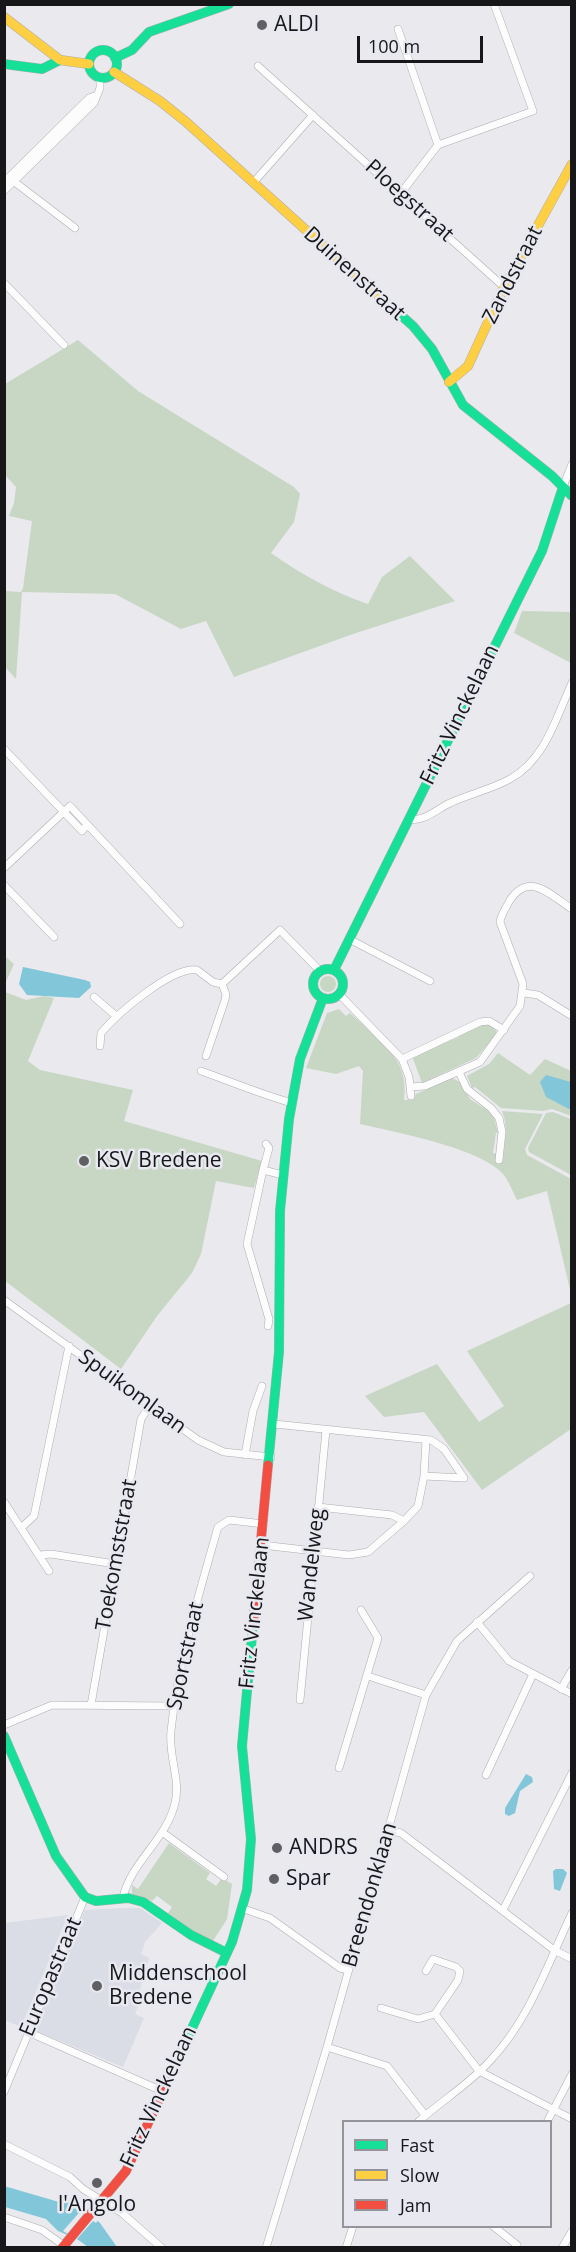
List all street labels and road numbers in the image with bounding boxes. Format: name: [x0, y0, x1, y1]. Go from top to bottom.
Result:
street label: Ploegstraat: [359, 155, 459, 247]
street label: Duinenstraat: [298, 222, 410, 326]
street label: Zandstraat: [478, 222, 548, 328]
street label: Fritz Vinckelaan: [415, 641, 505, 789]
street label: Spuikomlaan: [73, 1344, 191, 1440]
street label: Toekomststraat: [91, 1477, 143, 1633]
street label: Wandelweg: [294, 1507, 330, 1623]
street label: Fritz Vinckelaan: [234, 1536, 276, 1690]
street label: Sportstraat: [162, 1600, 210, 1712]
street label: Breendonklaan: [337, 1820, 403, 1970]
street label: Europastraat: [15, 1914, 87, 2040]
street label: Fritz Vinckelaan: [115, 2023, 203, 2171]

